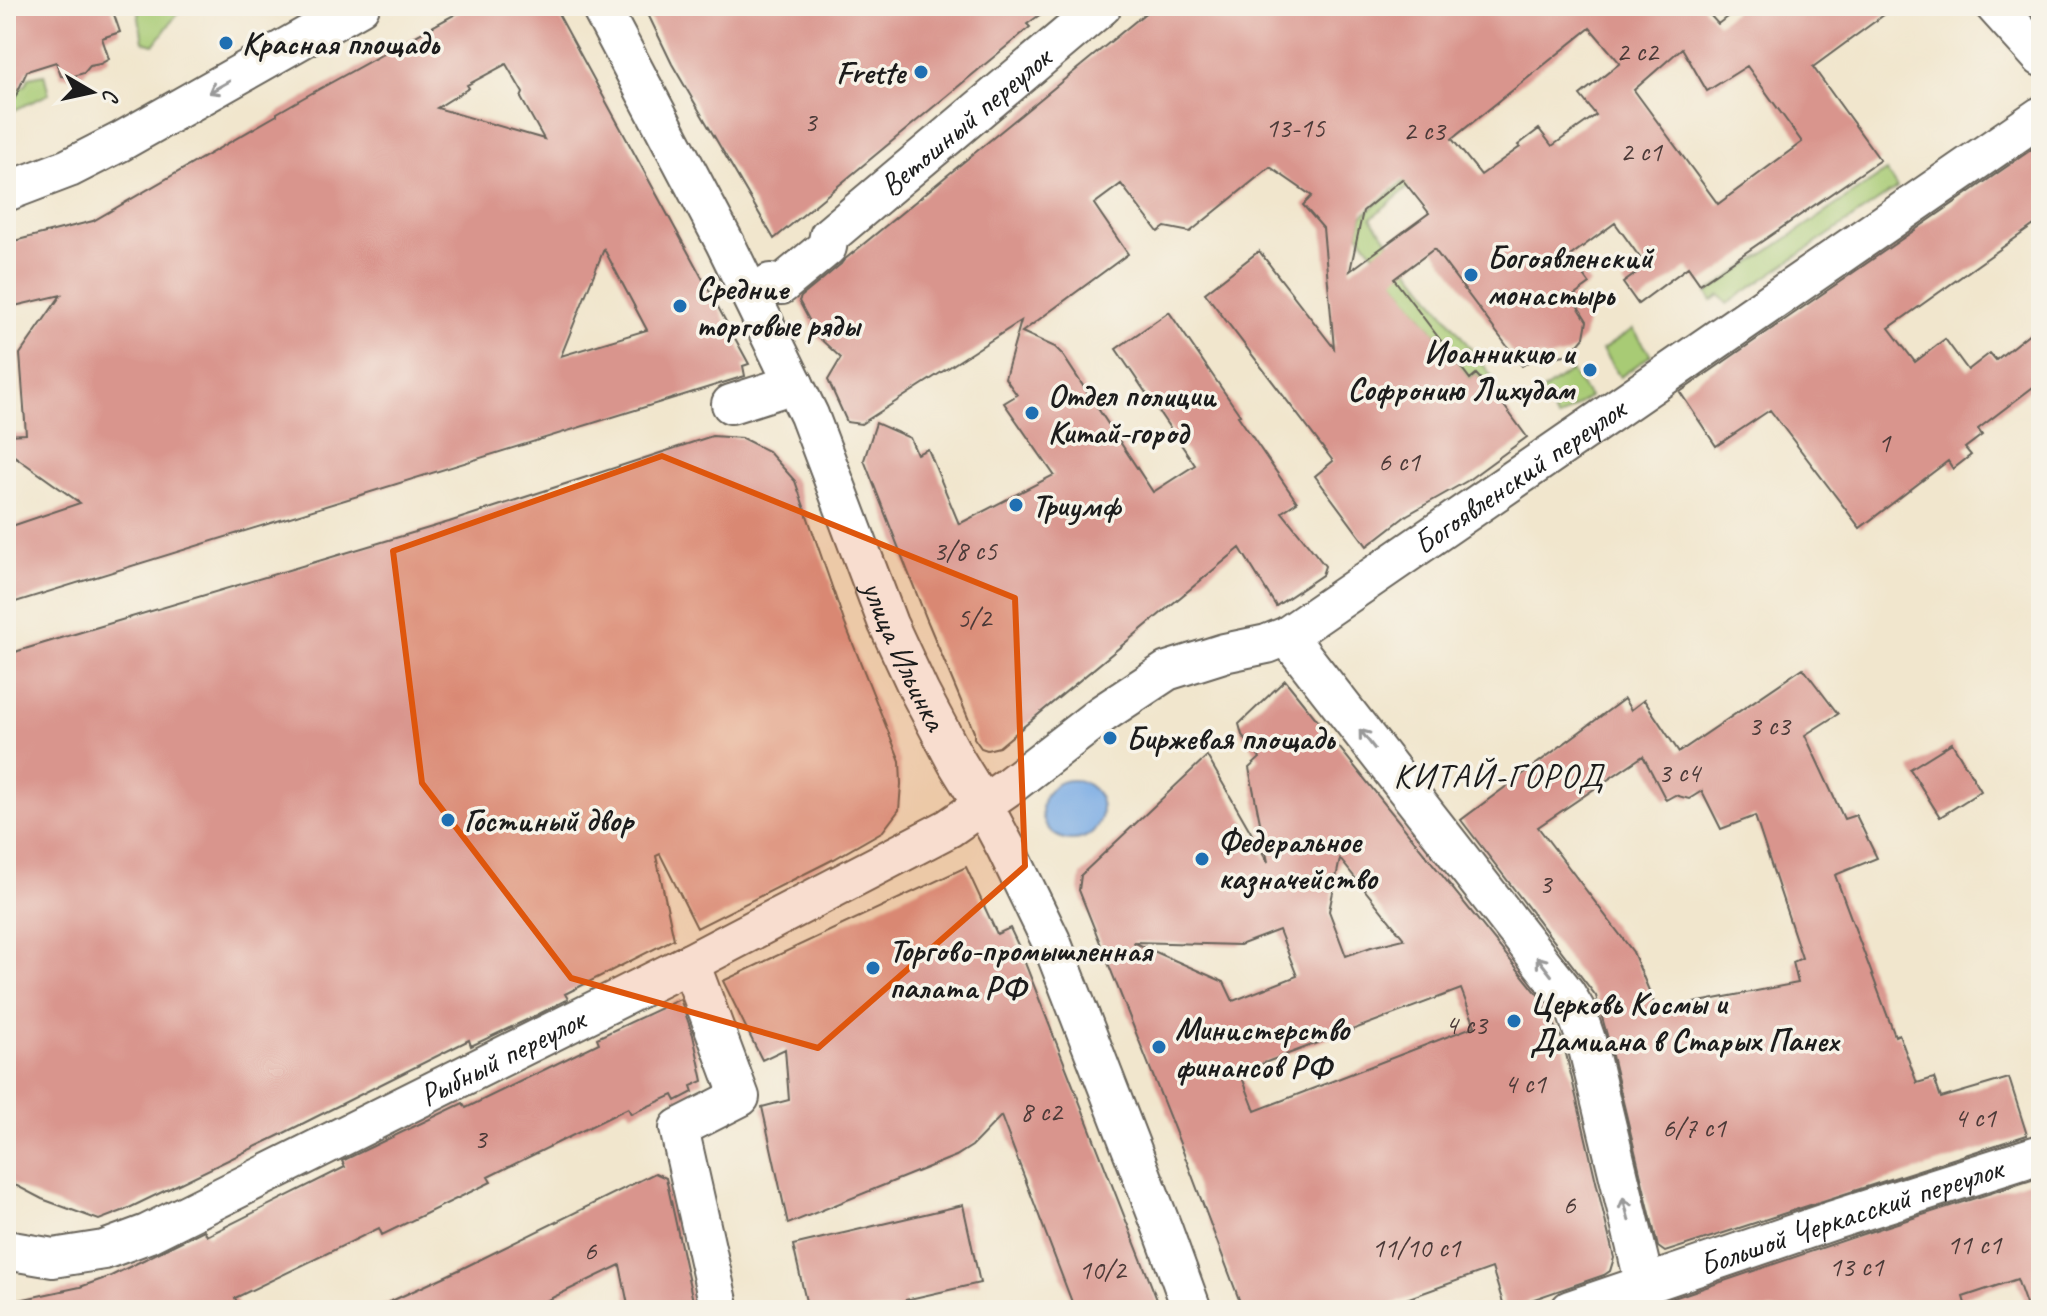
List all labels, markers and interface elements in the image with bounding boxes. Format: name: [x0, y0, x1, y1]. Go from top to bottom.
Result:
place label: Красная площадь: [242, 23, 441, 64]
marker: Красная площадь: [217, 34, 235, 52]
house number: 2 с2: [1616, 34, 1660, 69]
street label: Ветошный переулок: [871, 36, 1062, 206]
north arrow: [52, 52, 132, 132]
place label: Frette: [836, 52, 907, 93]
marker: Frette: [912, 63, 930, 81]
one-way arrow: [208, 79, 231, 95]
text: С: [96, 87, 125, 106]
house number: 3: [804, 104, 819, 139]
house number: 13-15: [1265, 110, 1326, 145]
house number: 2 с3: [1403, 113, 1447, 148]
house number: 2 с1: [1620, 134, 1663, 169]
place label: Богоявленский монастырь: [1487, 237, 1655, 315]
marker: Богоявленский монастырь: [1462, 266, 1480, 284]
place label: Средние торговые ряды: [696, 268, 862, 346]
marker: Средние торговые ряды: [671, 297, 689, 315]
place label: Иоанникию и Софронию Лихудам: [1347, 332, 1576, 410]
marker: Иоанникию и Софронию Лихудам: [1581, 361, 1599, 379]
place label: Отдел полиции Китай-город: [1048, 375, 1217, 453]
street label: Богоявленский переулок: [1405, 387, 1636, 564]
marker: Отдел полиции Китай-город: [1023, 404, 1041, 422]
house number: 1: [1878, 425, 1892, 460]
house number: 6 с1: [1378, 444, 1421, 479]
place label: Триумф: [1032, 485, 1123, 526]
marker: Триумф: [1007, 496, 1025, 514]
house number: 3/8 с5: [933, 533, 998, 568]
street label: улица Ильинка: [852, 573, 957, 739]
house number: 5/2: [957, 600, 994, 635]
house number: 3 с3: [1748, 708, 1792, 743]
place label: Биржевая площадь: [1126, 718, 1336, 759]
one-way arrow: [1359, 728, 1376, 750]
marker: Биржевая площадь: [1101, 729, 1119, 747]
district label: КИТАЙ-ГОРОД: [1394, 754, 1605, 797]
house number: 3 с4: [1658, 755, 1702, 790]
place label: Гостиный двор: [464, 800, 636, 841]
marker: Гостиный двор: [439, 811, 457, 829]
place label: Федеральное казначейство: [1218, 821, 1379, 899]
marker: Федеральное казначейство: [1193, 850, 1211, 868]
house number: 3: [1539, 866, 1554, 901]
place label: Торгово-промышленная палата РФ: [889, 930, 1154, 1008]
one-way arrow: [1536, 956, 1553, 977]
marker: Торгово-промышленная палата РФ: [864, 959, 882, 977]
place label: Церковь Космы и Дамиана в Старых Панех: [1530, 983, 1841, 1061]
street label: Рыбный переулок: [413, 997, 595, 1116]
house number: 4 с3: [1445, 1007, 1489, 1042]
place label: Министерство финансов РФ: [1175, 1009, 1351, 1087]
marker: Церковь Космы и Дамиана в Старых Панех: [1505, 1012, 1523, 1030]
marker: Министерство финансов РФ: [1150, 1038, 1168, 1056]
house number: 4 с1: [1504, 1066, 1547, 1101]
house number: 8 с2: [1020, 1094, 1064, 1129]
house number: 4 с1: [1954, 1100, 1997, 1135]
house number: 6/7 с1: [1662, 1110, 1727, 1145]
house number: 3: [474, 1121, 489, 1156]
street label: Большой Черкасский переулок: [1694, 1147, 2011, 1285]
house number: 6: [1563, 1187, 1577, 1222]
one-way arrow: [1618, 1197, 1633, 1223]
house number: 11 с1: [1947, 1227, 2003, 1262]
house number: 11/10 с1: [1372, 1230, 1462, 1265]
house number: 6: [584, 1233, 598, 1268]
house number: 13 с1: [1829, 1249, 1885, 1284]
house number: 10/2: [1078, 1252, 1128, 1287]

